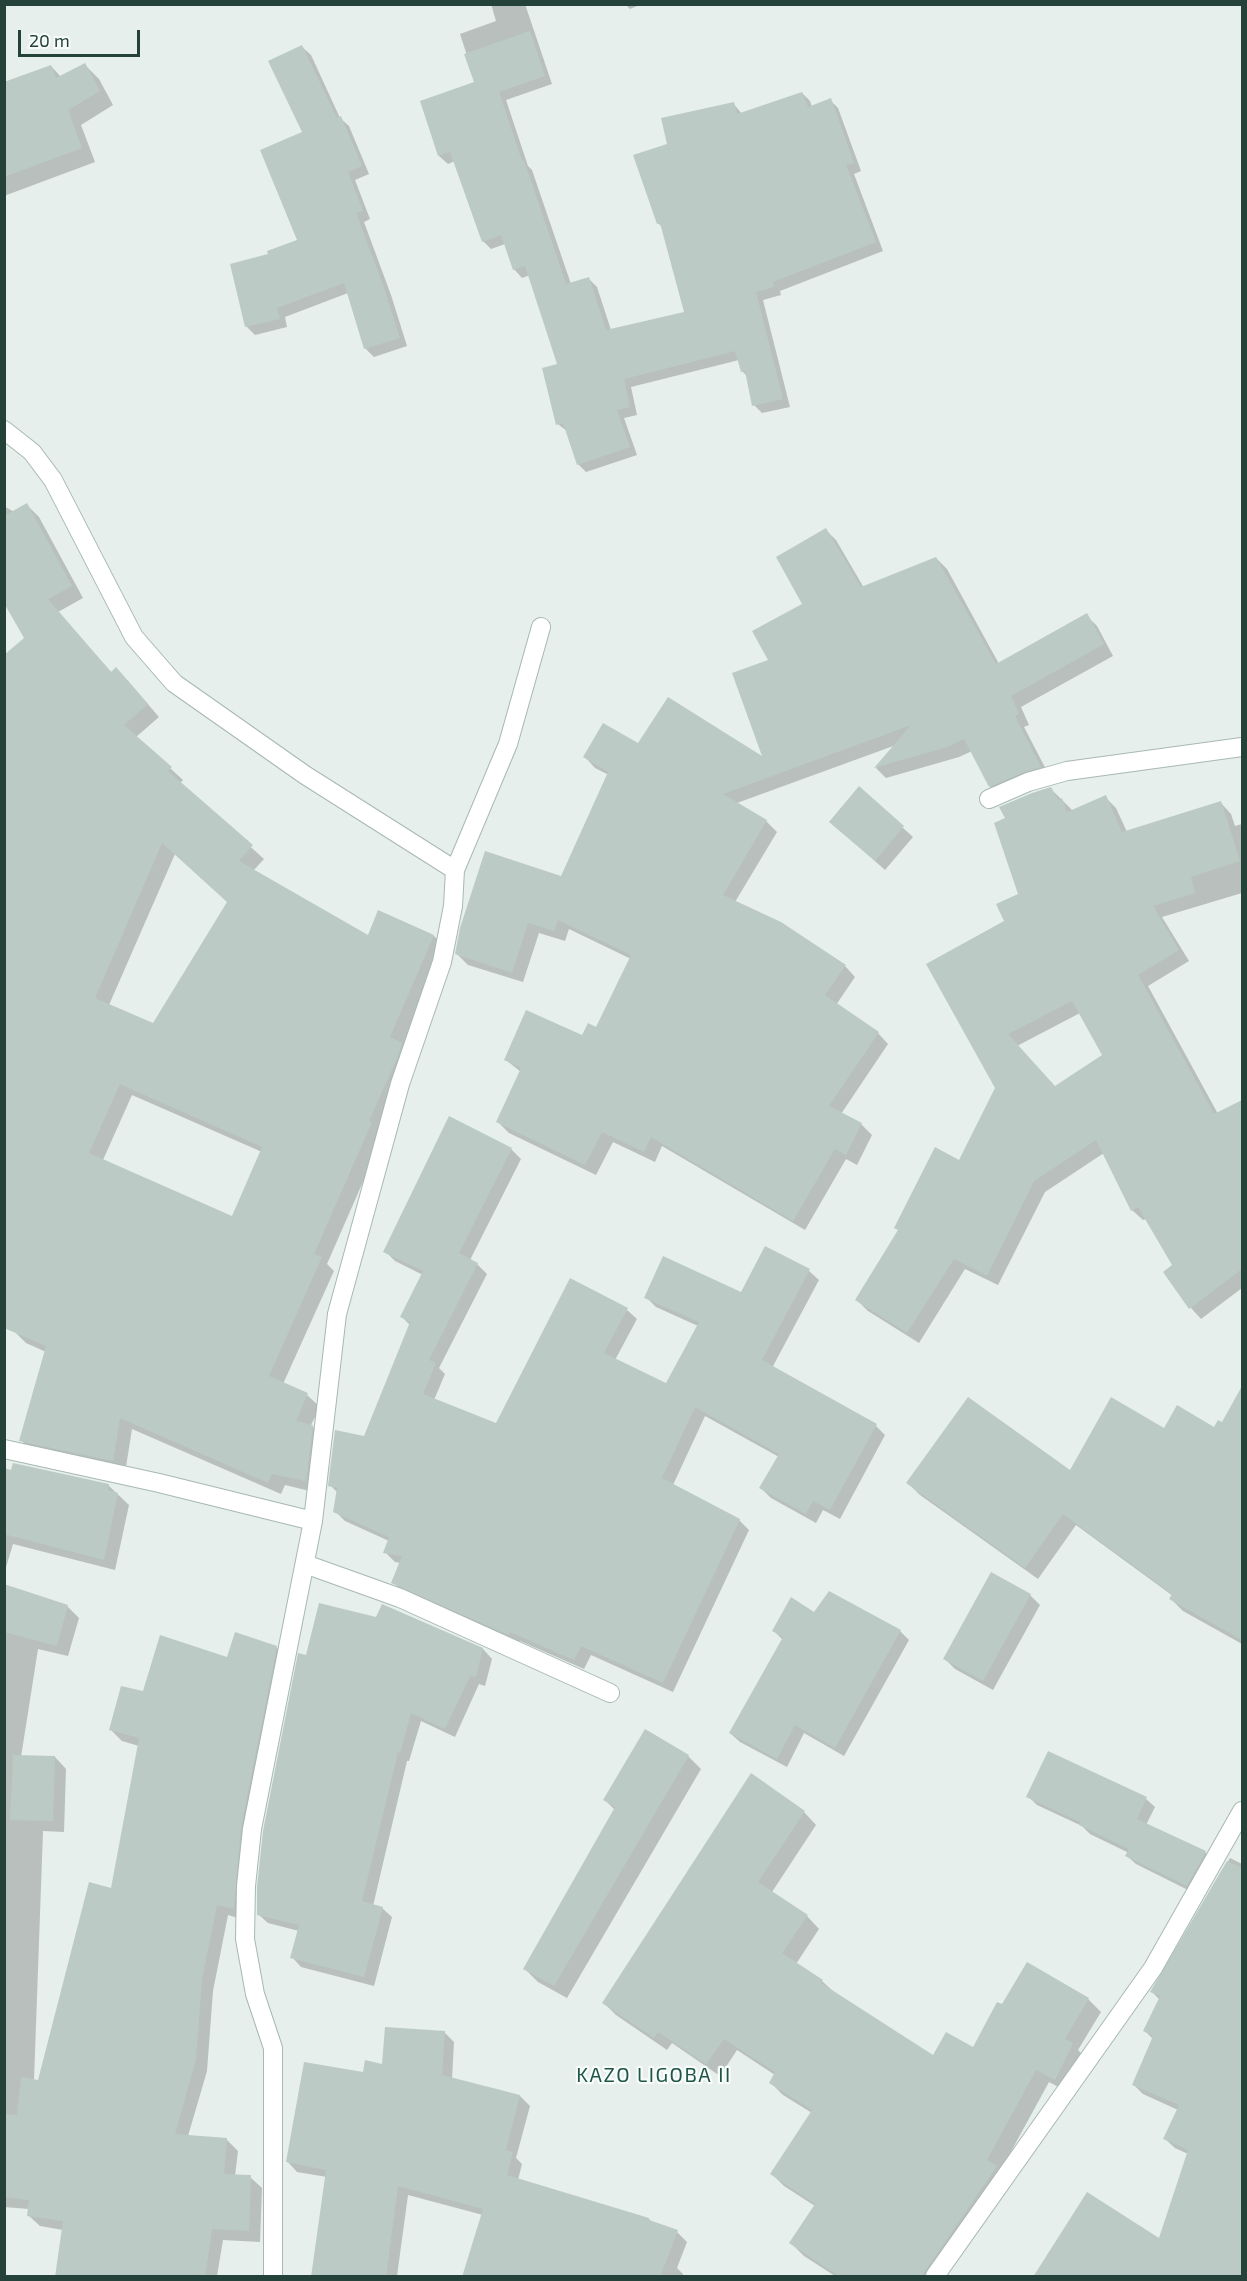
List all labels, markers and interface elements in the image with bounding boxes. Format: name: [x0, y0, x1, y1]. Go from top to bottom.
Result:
scale bar: [21, 18, 142, 56]
text: 20 m: [29, 29, 70, 51]
district label: KAZO LIGOBA II: [576, 2063, 732, 2087]

